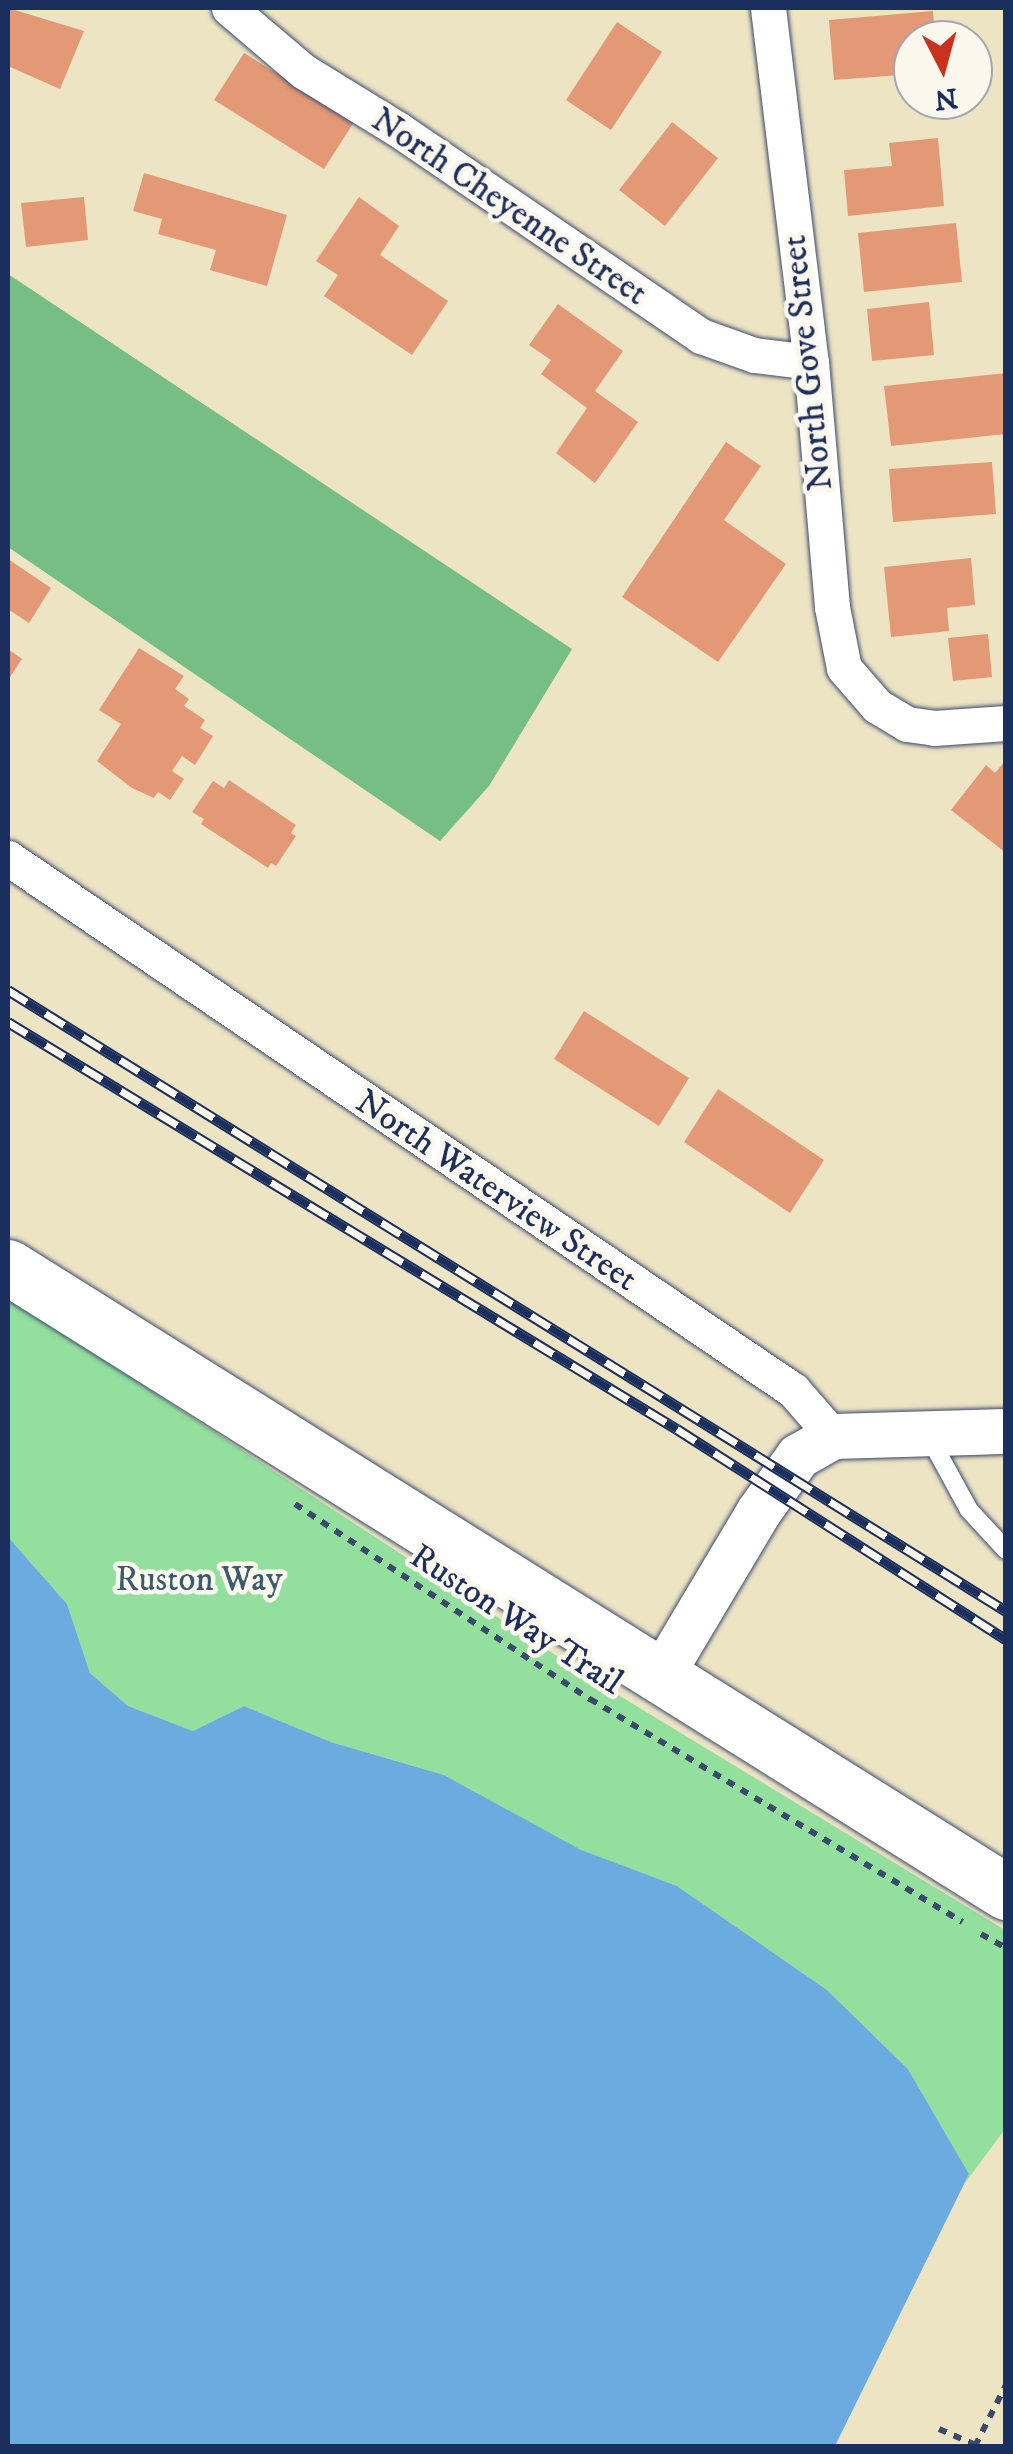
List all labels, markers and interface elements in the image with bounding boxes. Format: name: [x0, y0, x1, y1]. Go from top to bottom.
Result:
north arrow: [893, 20, 993, 120]
text: N: [933, 80, 959, 117]
street label: North Cheyenne Street: [363, 99, 655, 315]
street label: North Gove Street: [774, 233, 842, 493]
street label: North Waterview Street: [347, 1081, 645, 1301]
street label: Ruston Way Trail: [402, 1536, 630, 1704]
park label: Ruston Way: [115, 1559, 283, 1601]

